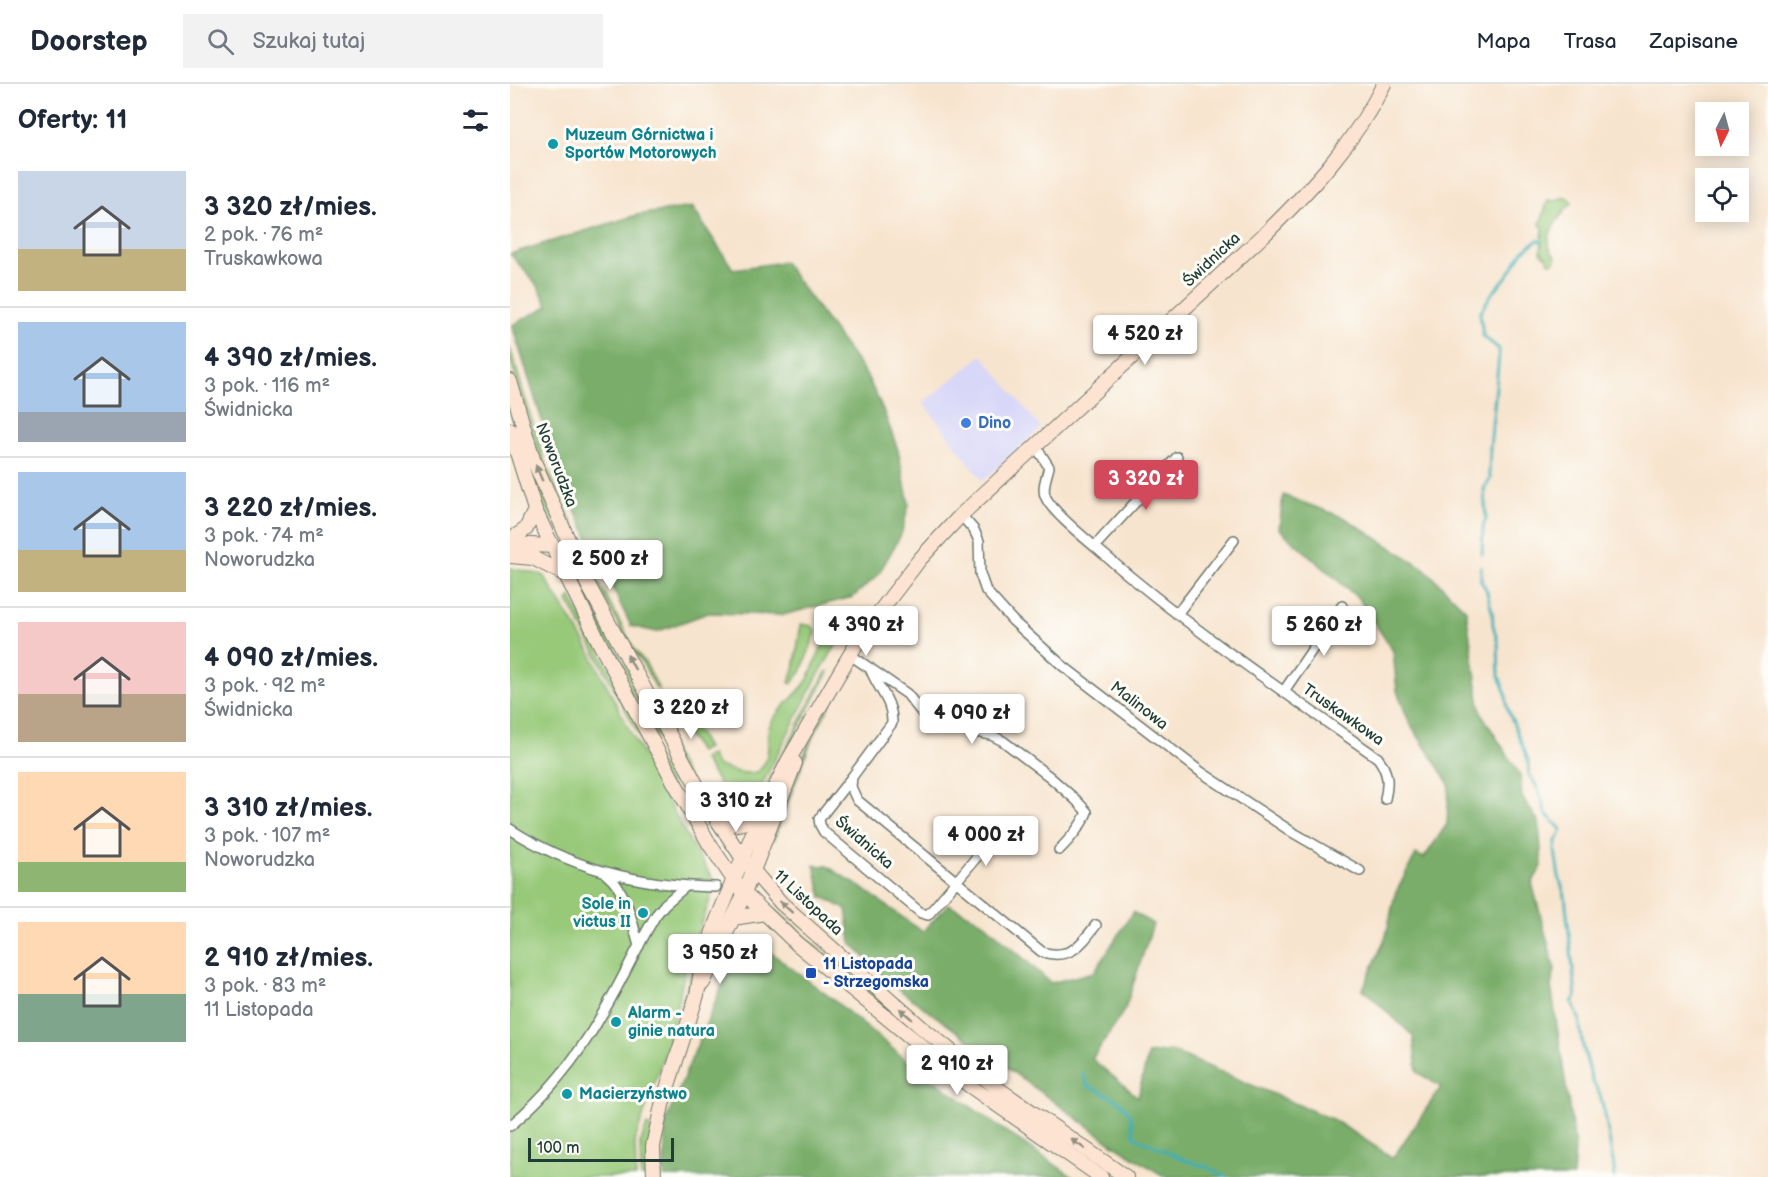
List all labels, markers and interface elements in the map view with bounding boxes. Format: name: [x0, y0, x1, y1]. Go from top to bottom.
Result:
search box: [183, 14, 603, 68]
text: Doorstep: [30, 25, 147, 58]
icon: search: [204, 25, 237, 58]
text: Szukaj tutaj: [252, 28, 365, 55]
text: Mapa: [1477, 29, 1531, 54]
text: Trasa: [1564, 29, 1617, 54]
text: Zapisane: [1650, 29, 1738, 54]
north arrow: [1695, 102, 1749, 156]
map controls: [1695, 102, 1749, 222]
icon: filters: [459, 104, 492, 137]
text: Oferty: 11: [18, 105, 127, 136]
place label: Muzeum Górnictwa i Sportów Motorowych: [565, 126, 716, 163]
marker: Muzeum Górnictwa i Sportów Motorowych: [546, 137, 560, 151]
button: locate: [1695, 168, 1749, 222]
text: 3 320 zł/mies.: [204, 192, 377, 223]
icon: home: [66, 195, 138, 267]
text: 2 pok. · 76 m²: [204, 223, 323, 247]
street label: Świdnicka: [1178, 227, 1245, 291]
text: Truskawkowa: [204, 247, 323, 271]
pin: 4 520 zł: [1083, 315, 1207, 366]
text: 4 520 zł: [1107, 322, 1183, 346]
text: 4 390 zł/mies.: [204, 343, 377, 374]
icon: home: [66, 346, 138, 418]
text: 3 pok. · 116 m²: [204, 374, 330, 398]
text: Świdnicka: [204, 398, 293, 422]
place label: Dino: [978, 414, 1011, 433]
marker: Dino: [959, 416, 973, 430]
street label: Noworudzka: [531, 420, 581, 510]
pin: 3 320 zł: [1084, 460, 1208, 511]
one-way arrow: [534, 464, 544, 482]
text: 3 320 zł: [1108, 467, 1184, 491]
text: 3 220 zł/mies.: [204, 493, 377, 524]
icon: home: [66, 496, 138, 568]
text: 3 pok. · 74 m²: [204, 524, 324, 548]
pin: 2 500 zł: [548, 540, 672, 591]
text: 2 500 zł: [572, 547, 648, 571]
text: Noworudzka: [204, 548, 315, 572]
pin: 4 390 zł: [804, 606, 928, 657]
pin: 5 260 zł: [1262, 606, 1386, 657]
text: 4 390 zł: [828, 613, 904, 637]
text: 5 260 zł: [1286, 613, 1362, 637]
text: 4 090 zł/mies.: [204, 643, 378, 674]
icon: home: [66, 646, 138, 718]
one-way arrow: [626, 654, 636, 671]
text: 3 pok. · 92 m²: [204, 674, 326, 698]
street label: Malinowa: [1106, 678, 1172, 734]
street label: Truskawkowa: [1299, 680, 1387, 750]
pin: 3 220 zł: [629, 689, 753, 740]
pin: 4 090 zł: [910, 694, 1034, 745]
text: 3 220 zł: [653, 696, 729, 720]
text: Świdnicka: [204, 698, 293, 722]
text: 4 090 zł: [934, 701, 1010, 725]
pin: 3 310 zł: [674, 782, 798, 833]
text: 3 310 zł: [700, 789, 772, 813]
text: 3 310 zł/mies.: [204, 793, 373, 824]
icon: home: [66, 796, 138, 868]
street label: Świdnicka: [831, 811, 898, 874]
pin: 4 000 zł: [924, 816, 1048, 867]
text: 4 000 zł: [947, 823, 1025, 847]
text: 3 pok. · 107 m²: [204, 824, 331, 848]
text: Noworudzka: [204, 848, 315, 872]
street label: 11 Listopada: [769, 866, 847, 940]
place label: Sole in victus II: [572, 895, 631, 932]
one-way arrow: [779, 901, 794, 914]
marker: Sole in victus II: [636, 906, 650, 920]
pin: 3 950 zł: [658, 934, 782, 985]
text: 3 950 zł: [682, 941, 758, 965]
text: 2 910 zł/mies.: [204, 943, 373, 974]
icon: home: [66, 946, 138, 1018]
place label: 11 Listopada - Strzegomska: [823, 955, 929, 992]
marker: 11 Listopada - Strzegomska: [804, 966, 818, 980]
text: 3 pok. · 83 m²: [204, 974, 326, 998]
text: 11 Listopada: [204, 998, 314, 1022]
place label: Alarm - ginie natura: [627, 1004, 715, 1041]
one-way arrow: [899, 1008, 914, 1021]
marker: Alarm - ginie natura: [609, 1015, 623, 1029]
pin: 2 910 zł: [895, 1045, 1019, 1096]
text: 2 910 zł: [921, 1052, 993, 1076]
place label: Macierzyństwo: [579, 1085, 687, 1104]
marker: Macierzyństwo: [560, 1087, 574, 1101]
scale bar: [528, 1135, 674, 1162]
one-way arrow: [1070, 1138, 1086, 1150]
text: 100 m: [537, 1139, 580, 1158]

